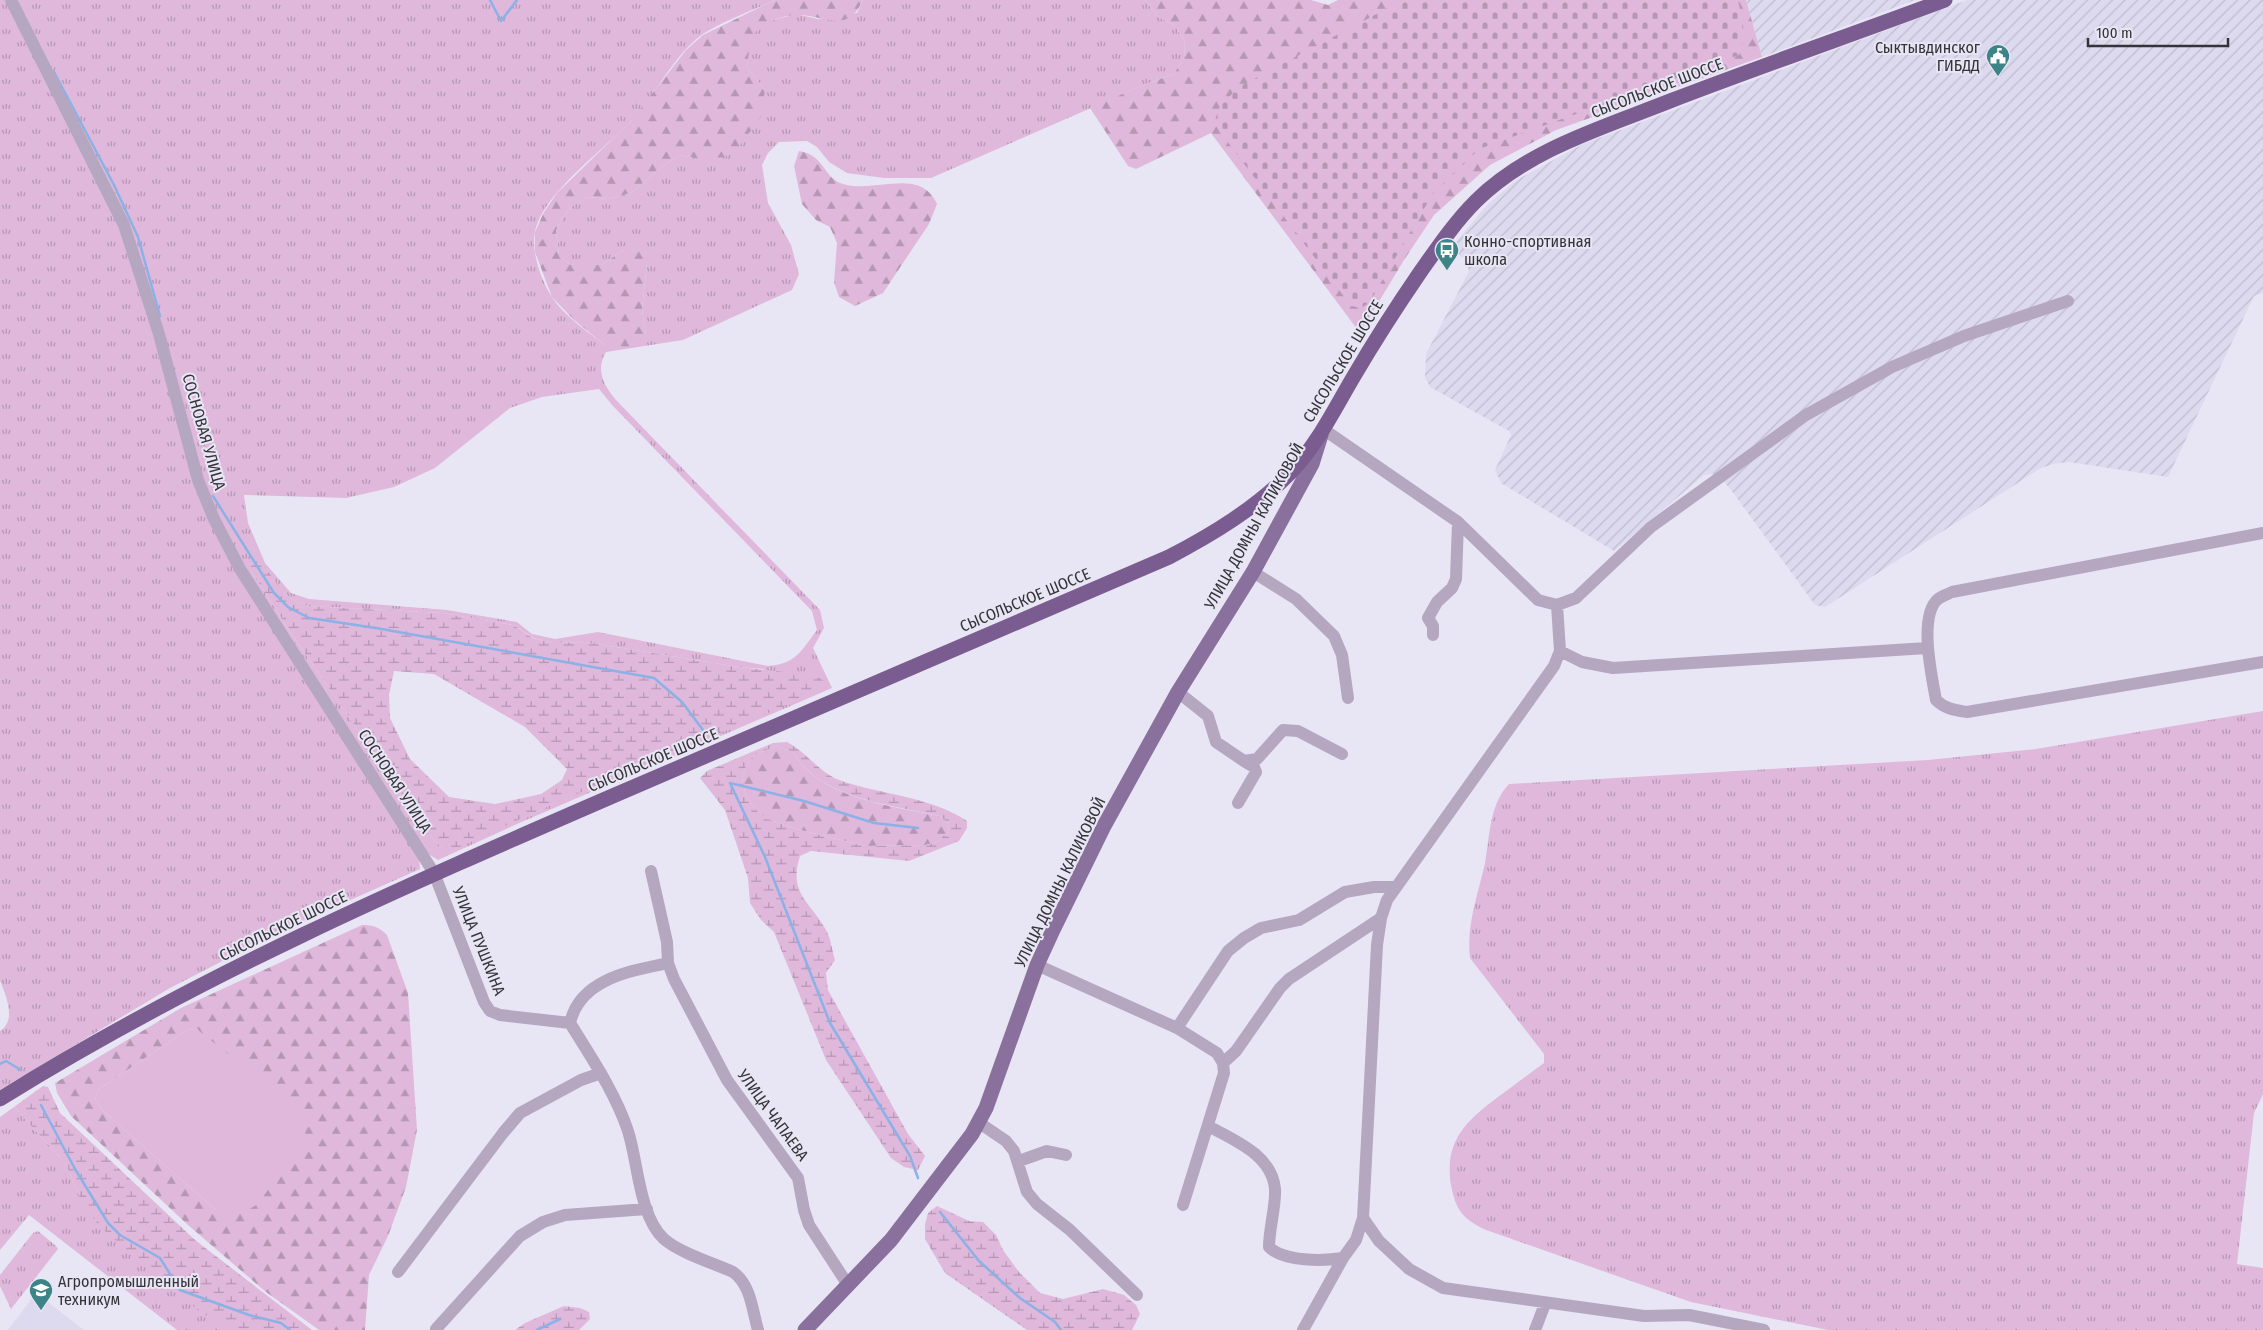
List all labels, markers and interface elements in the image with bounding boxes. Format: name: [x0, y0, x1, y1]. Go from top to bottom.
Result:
scale bar: [2088, 15, 2228, 47]
text: 100 m: [2096, 24, 2133, 42]
place label: Сыктывдинског ГИБДД: [1875, 38, 1981, 75]
public building icon: Сыктывдинског ГИБДД: [1985, 43, 2011, 77]
street label: СЫСОЛЬСКОЕ ШОССЕ: [1588, 54, 1726, 122]
place label: Конно-спортивная школа: [1464, 232, 1591, 269]
bus stop icon: Конно-спортивная школа: [1434, 237, 1460, 271]
street label: СЫСОЛЬСКОЕ ШОССЕ: [1299, 296, 1387, 426]
street label: СОСНОВАЯ УЛИЦА: [178, 372, 230, 493]
street label: УЛИЦА ДОМНЫ КАЛИКОВОЙ: [1200, 440, 1308, 613]
street label: СЫСОЛЬСКОЕ ШОССЕ: [957, 564, 1093, 636]
street label: СЫСОЛЬСКОЕ ШОССЕ: [585, 724, 721, 796]
street label: СОСНОВАЯ УЛИЦА: [354, 726, 436, 837]
street label: УЛИЦА ДОМНЫ КАЛИКОВОЙ: [1010, 794, 1109, 971]
street label: УЛИЦА ПУШКИНА: [448, 883, 510, 999]
street label: СЫСОЛЬСКОЕ ШОССЕ: [216, 887, 350, 965]
street label: УЛИЦА ЧАПАЕВА: [733, 1065, 813, 1165]
place label: Агропромышленный техникум: [58, 1272, 199, 1309]
school or university icon: Агропромышленный техникум: [28, 1277, 54, 1311]

